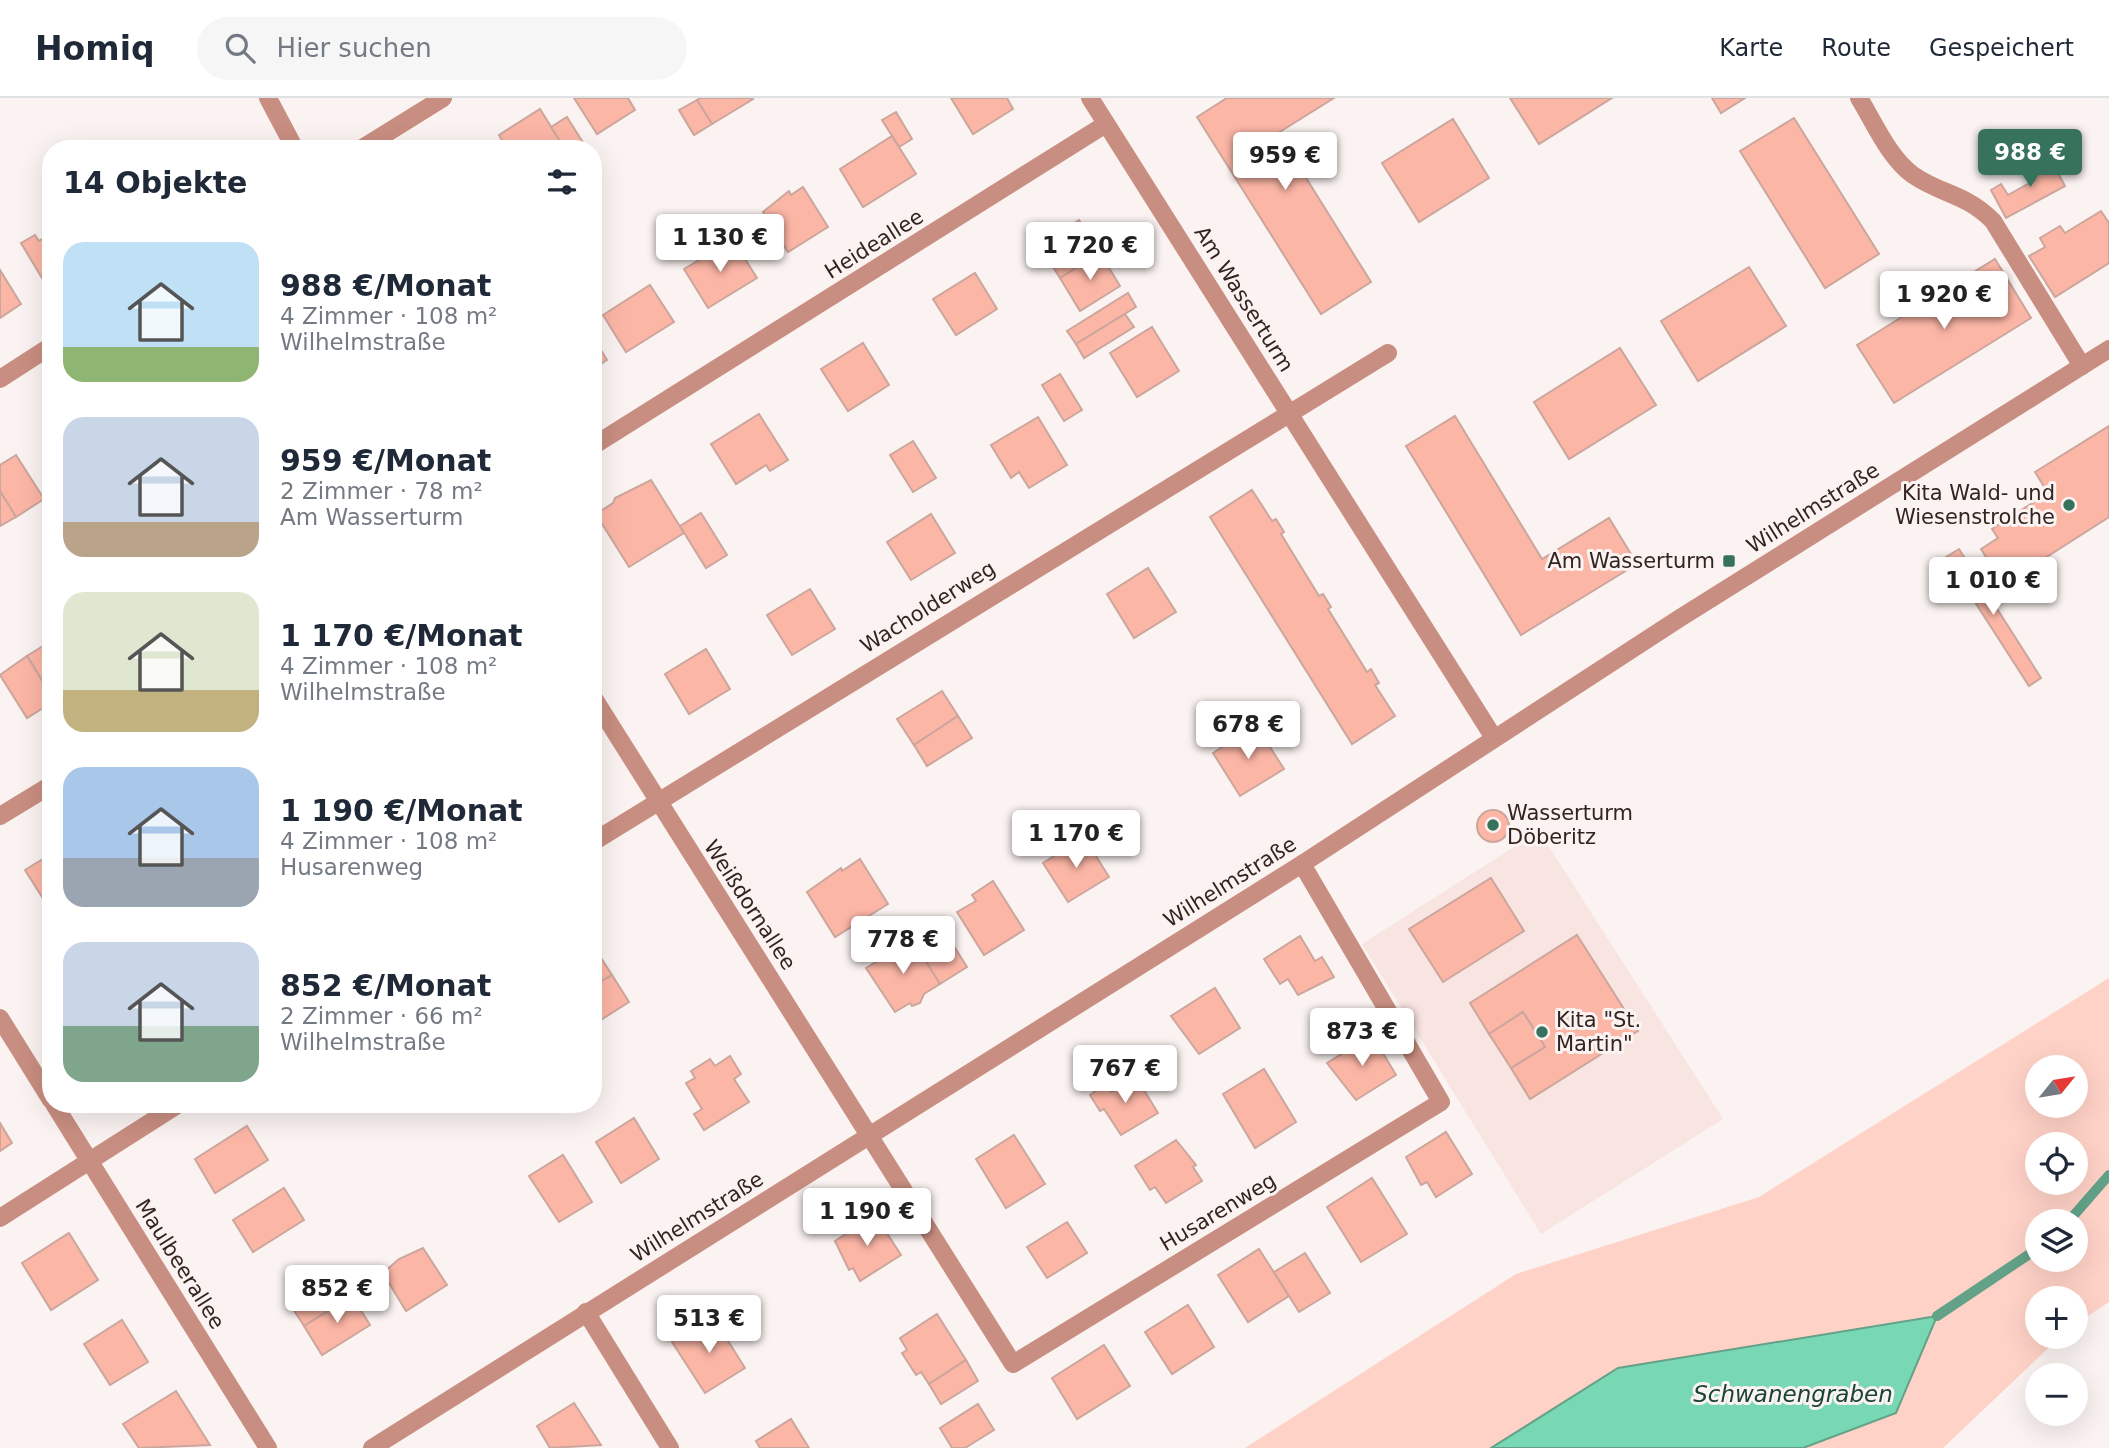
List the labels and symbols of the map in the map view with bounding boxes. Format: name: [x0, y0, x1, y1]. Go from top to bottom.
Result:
pin: 988 €: [1981, 130, 2079, 189]
pin: 959 €: [1236, 132, 1334, 192]
street label: Heideallee: [820, 204, 928, 284]
pin: 1 130 €: [655, 214, 785, 274]
pin: 1 720 €: [1025, 222, 1155, 282]
street label: Am Wasserturm: [1189, 222, 1299, 376]
pin: 1 920 €: [1879, 272, 2009, 331]
street label: Wilhelmstraße: [1742, 458, 1884, 558]
place label: Kita Wald- und Wiesenstrolche: [1895, 481, 2055, 529]
marker: Kita Wald- und Wiesenstrolche: [2061, 497, 2077, 513]
place label: Am Wasserturm: [1548, 549, 1715, 573]
marker: Am Wasserturm: [1721, 553, 1737, 569]
street label: Wacholderweg: [856, 556, 1000, 658]
pin: 1 010 €: [1928, 558, 2058, 617]
pin: 678 €: [1199, 702, 1297, 761]
place label: Wasserturm Döberitz: [1507, 801, 1633, 849]
pin: 1 170 €: [1011, 810, 1141, 870]
marker: Wasserturm Döberitz: [1485, 817, 1501, 833]
street label: Wilhelmstraße: [1159, 832, 1301, 932]
street label: Weißdornallee: [699, 836, 801, 974]
pin: 778 €: [854, 916, 952, 976]
place label: Kita "St. Martin": [1556, 1008, 1641, 1056]
pin: 873 €: [1313, 1009, 1411, 1068]
marker: Kita "St. Martin": [1534, 1024, 1550, 1040]
pin: 767 €: [1076, 1046, 1174, 1105]
north arrow: [2025, 1055, 2088, 1118]
street label: Wilhelmstraße: [626, 1167, 768, 1267]
street label: Husarenweg: [1156, 1168, 1280, 1256]
pin: 1 190 €: [802, 1188, 932, 1248]
street label: Maulbeerallee: [131, 1195, 229, 1333]
pin: 852 €: [288, 1266, 386, 1325]
pin: 513 €: [660, 1296, 758, 1355]
water label: Schwanengraben: [1693, 1381, 1893, 1407]

